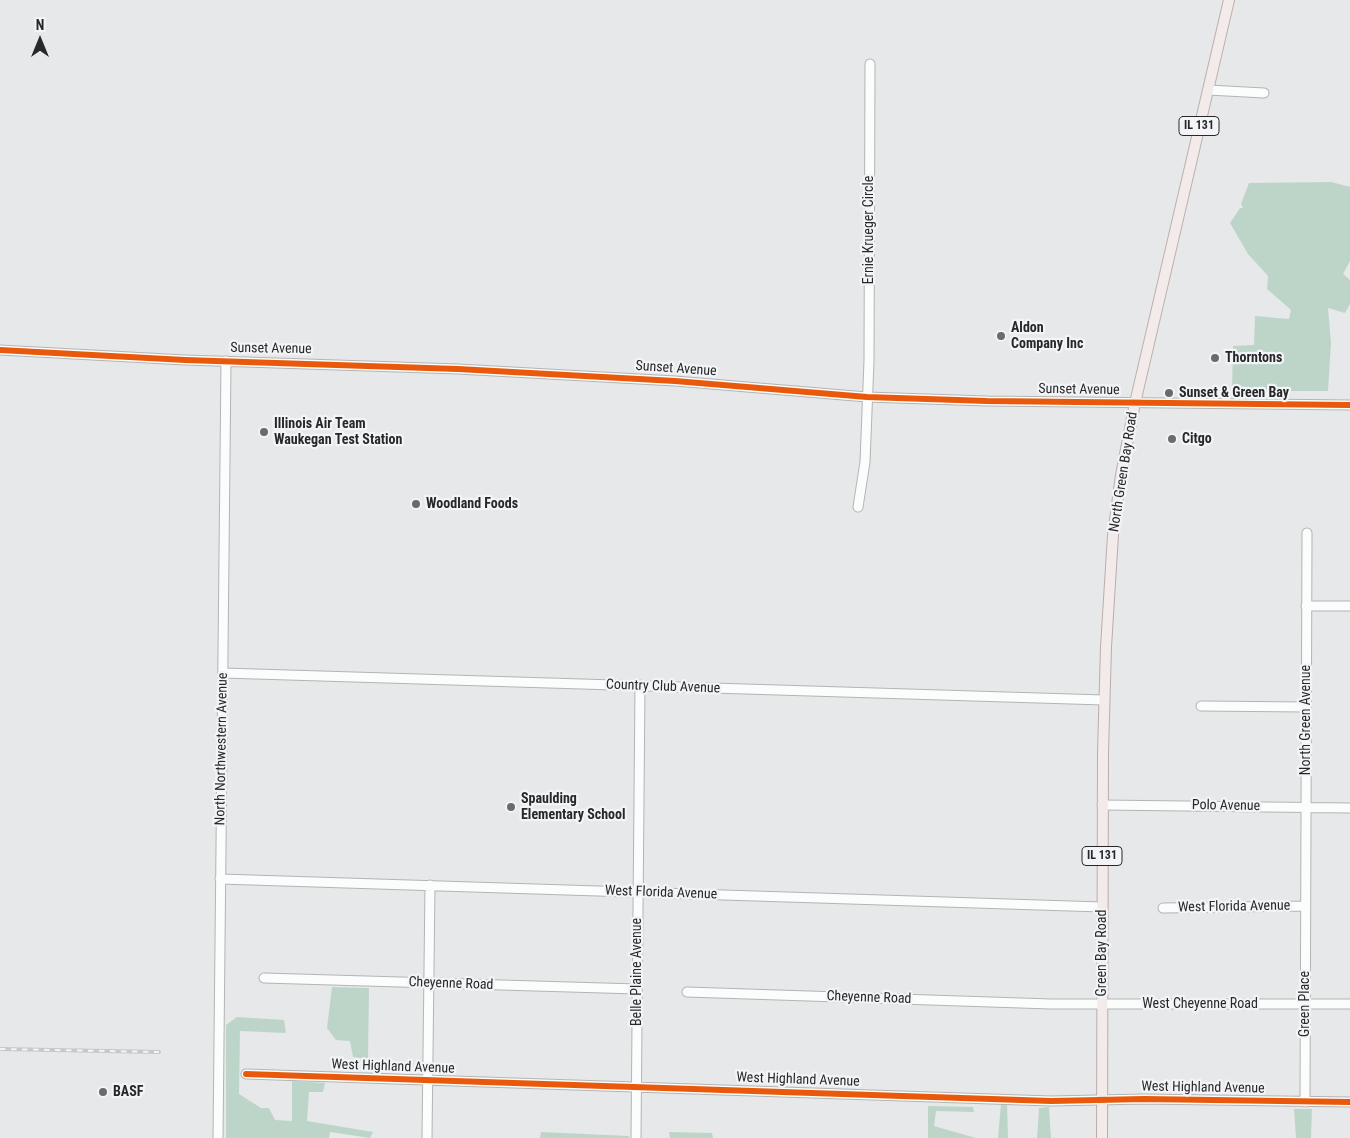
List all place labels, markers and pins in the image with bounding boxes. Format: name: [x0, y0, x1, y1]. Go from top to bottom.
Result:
place label: Aldon Company Inc: [1011, 320, 1083, 352]
marker: Aldon Company Inc: [995, 330, 1007, 342]
place label: Thorntons: [1225, 350, 1282, 366]
marker: Thorntons: [1209, 352, 1221, 364]
place label: Sunset & Green Bay: [1179, 385, 1289, 401]
marker: Sunset & Green Bay: [1163, 387, 1175, 399]
place label: Illinois Air Team Waukegan Test Station: [274, 416, 402, 448]
marker: Illinois Air Team Waukegan Test Station: [258, 426, 270, 438]
place label: Citgo: [1182, 431, 1212, 447]
marker: Citgo: [1166, 433, 1178, 445]
place label: Woodland Foods: [426, 496, 518, 512]
marker: Woodland Foods: [410, 498, 422, 510]
place label: Spaulding Elementary School: [521, 791, 626, 824]
marker: Spaulding Elementary School: [505, 801, 517, 813]
place label: BASF: [113, 1084, 143, 1100]
marker: BASF: [97, 1086, 109, 1098]

